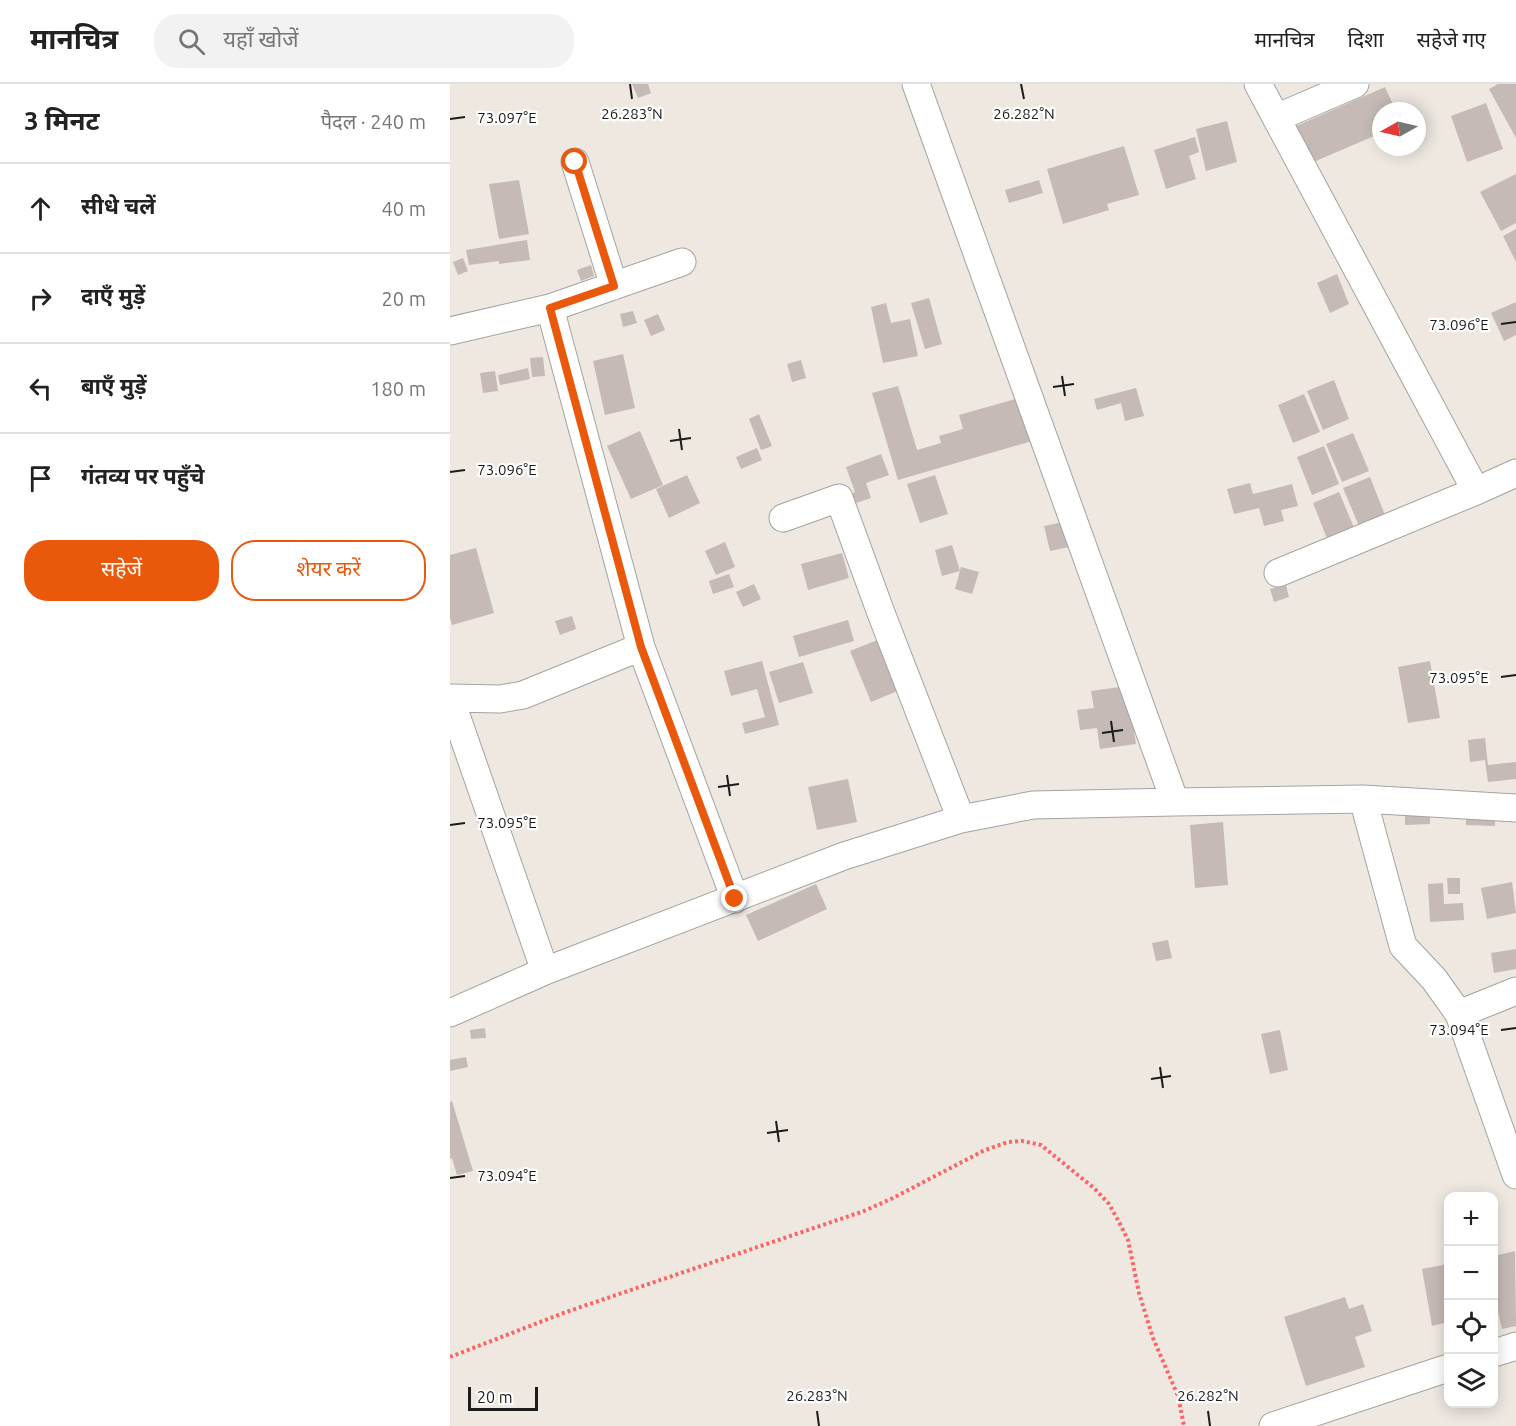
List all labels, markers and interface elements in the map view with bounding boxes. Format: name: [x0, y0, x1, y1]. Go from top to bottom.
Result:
search box: [154, 14, 574, 68]
text: मानचित्र: [30, 23, 118, 54]
icon: search: [175, 25, 208, 58]
text: यहाँ खोजें: [223, 26, 298, 51]
text: मानचित्र: [1254, 27, 1315, 51]
text: दिशा: [1348, 27, 1384, 51]
text: सहेजे गए: [1417, 27, 1486, 51]
north arrow: [1372, 102, 1426, 156]
text: 26.283°N: [601, 105, 663, 122]
text: 26.282°N: [993, 105, 1055, 122]
text: 3 मिनट: [24, 106, 99, 135]
text: 73.097°E: [477, 109, 537, 126]
text: पैदल · 240 m: [321, 110, 426, 133]
route start: [561, 148, 587, 174]
icon: ahead: [24, 192, 57, 225]
text: सीधे चलें: [81, 193, 156, 218]
text: 40 m: [382, 197, 426, 220]
icon: right: [24, 282, 57, 315]
text: दाएँ मुड़ें: [81, 283, 145, 308]
text: 20 m: [382, 287, 426, 310]
text: 73.096°E: [1429, 316, 1489, 333]
icon: left: [24, 372, 57, 405]
text: बाएँ मुड़ें: [81, 373, 147, 398]
text: 180 m: [370, 377, 426, 400]
text: 73.096°E: [477, 461, 537, 478]
icon: arrive: [24, 462, 57, 495]
text: गंतव्य पर पहुँचे: [81, 463, 205, 488]
button: सहेजें: [24, 540, 219, 601]
button: शेयर करें: [231, 540, 426, 601]
text: 73.095°E: [1429, 669, 1489, 686]
text: 73.095°E: [477, 814, 537, 831]
route end: [721, 885, 747, 911]
text: 73.094°E: [1429, 1021, 1489, 1038]
text: 73.094°E: [477, 1167, 537, 1184]
map controls: [1444, 1192, 1498, 1408]
button: +: [1444, 1192, 1498, 1246]
button: −: [1444, 1246, 1498, 1300]
button: locate: [1444, 1300, 1498, 1354]
button: layers: [1444, 1354, 1498, 1408]
scale bar: [468, 1384, 538, 1412]
text: 26.283°N: [786, 1387, 848, 1404]
text: 26.282°N: [1177, 1387, 1239, 1404]
text: 20 m: [477, 1388, 513, 1406]

